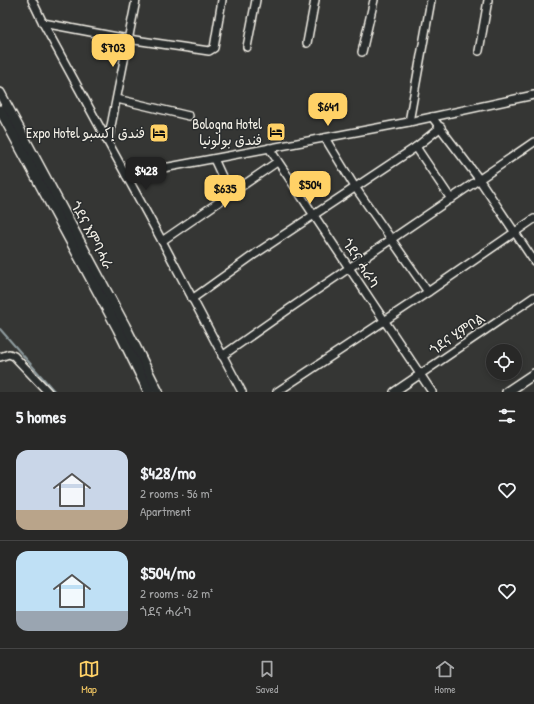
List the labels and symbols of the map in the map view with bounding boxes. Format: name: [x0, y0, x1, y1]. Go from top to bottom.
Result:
pin: $703: [89, 34, 137, 68]
pin: $641: [304, 93, 352, 127]
place label: Bologna Hotel فندق بولونيا: [192, 114, 262, 150]
hotel icon: Bologna Hotel فندق بولونيا: [265, 121, 287, 143]
hotel icon: Expo Hotel فندق إكسبو: [148, 122, 170, 144]
place label: Expo Hotel فندق إكسبو: [26, 123, 145, 143]
pin: $428: [122, 157, 170, 191]
pin: $504: [286, 171, 334, 205]
pin: $635: [201, 175, 249, 209]
street label: ጎደና እምባሓራ: [67, 198, 119, 273]
street label: ጎደና ሓራካ: [338, 234, 384, 291]
street label: ጎደና ሂምቦል: [425, 308, 489, 359]

